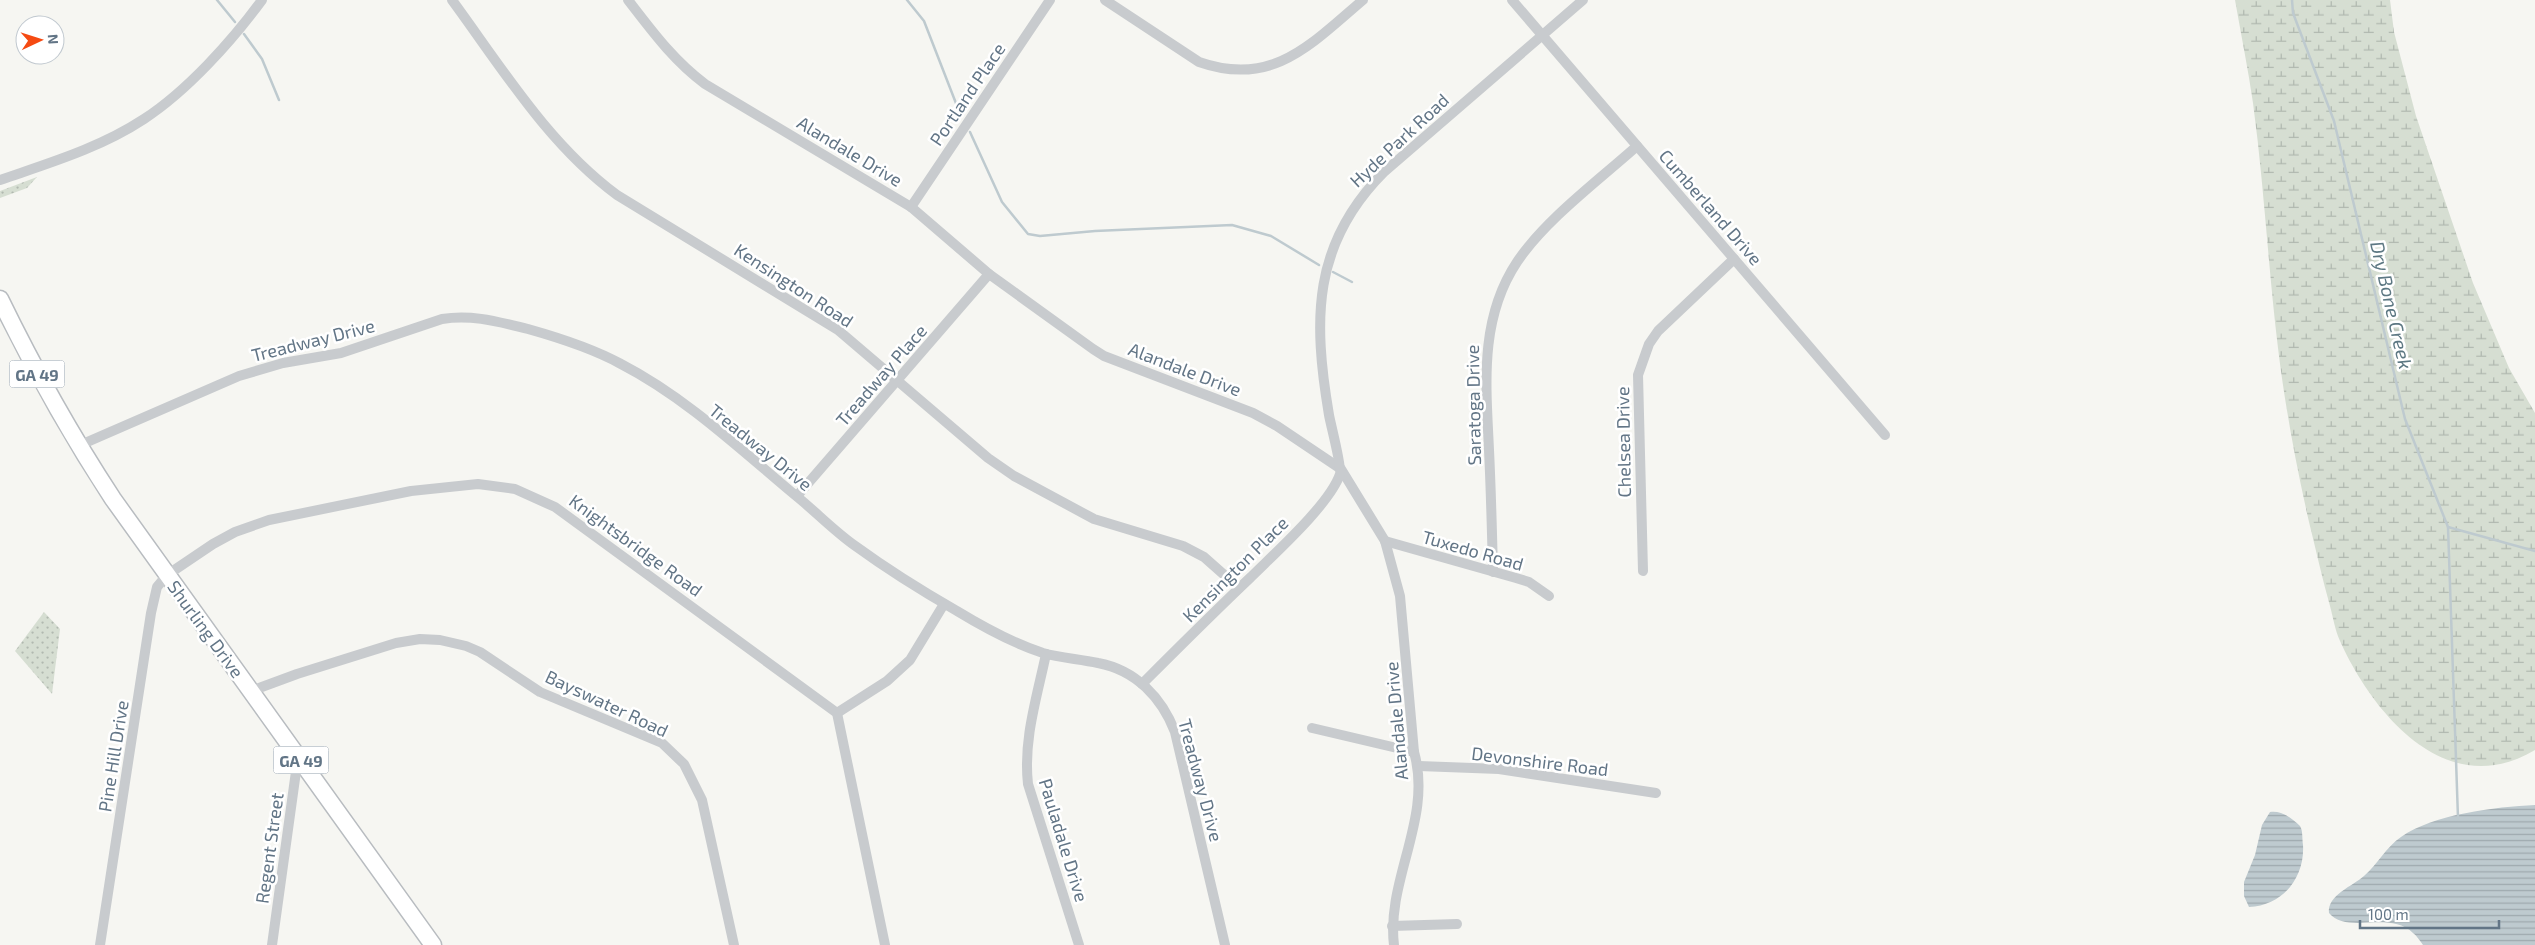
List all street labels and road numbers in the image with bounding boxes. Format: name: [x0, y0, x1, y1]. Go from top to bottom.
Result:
street label: Portland Place: [925, 39, 1009, 149]
street label: Hyde Park Road: [1345, 88, 1453, 192]
street label: Alandale Drive: [793, 111, 907, 191]
street label: Cumberland Drive: [1655, 145, 1767, 269]
street label: Kensington Road: [730, 238, 858, 332]
street label: Treadway Drive: [249, 314, 377, 366]
street label: Treadway Place: [831, 320, 931, 430]
street label: Alandale Drive: [1126, 337, 1244, 401]
street label: Saratoga Drive: [1461, 344, 1485, 466]
road number: GA 49: [10, 360, 64, 388]
street label: Chelsea Drive: [1611, 386, 1635, 498]
street label: Treadway Drive: [705, 399, 817, 495]
street label: Knightsbridge Road: [565, 489, 707, 601]
street label: Kensington Place: [1178, 512, 1292, 626]
street label: Tuxedo Road: [1420, 525, 1526, 575]
street label: Shurling Drive: [163, 576, 249, 682]
street label: Alandale Drive: [1380, 661, 1412, 781]
street label: Bayswater Road: [542, 665, 672, 741]
street label: Pine Hill Drive: [93, 699, 133, 813]
street label: Treadway Drive: [1174, 716, 1228, 844]
street label: Devonshire Road: [1470, 742, 1610, 780]
road number: GA 49: [274, 746, 328, 774]
street label: Pauladale Drive: [1035, 776, 1093, 904]
street label: Regent Street: [250, 791, 288, 905]

